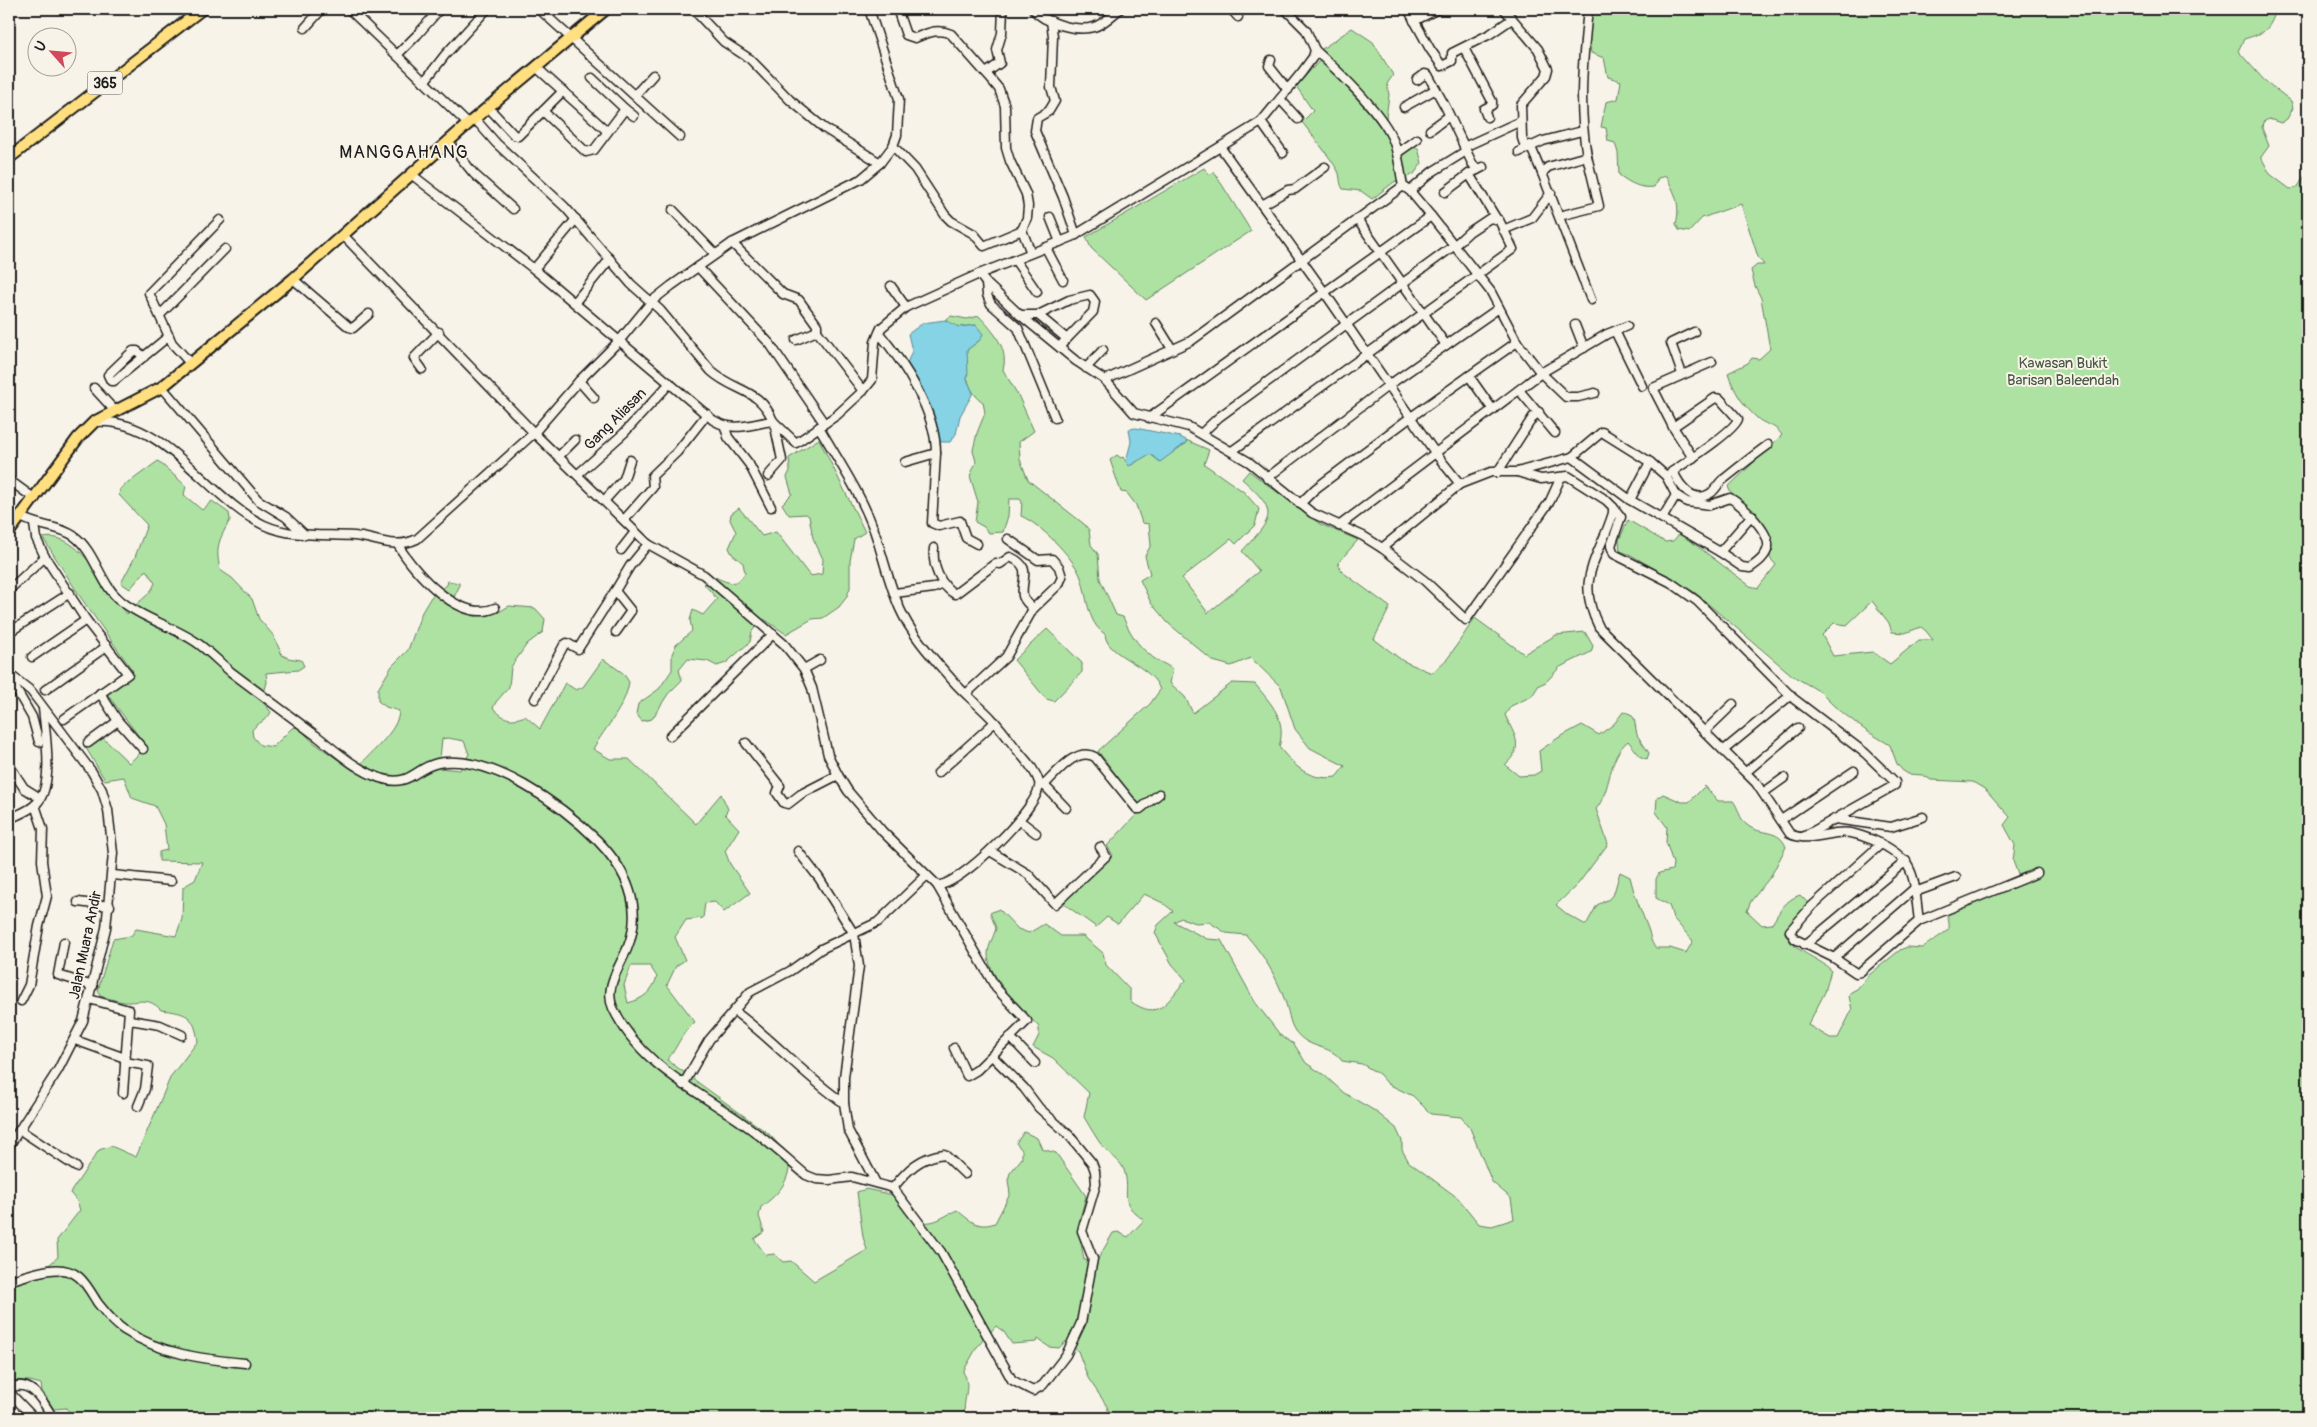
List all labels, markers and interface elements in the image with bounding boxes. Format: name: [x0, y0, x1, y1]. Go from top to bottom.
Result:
north arrow: [28, 28, 78, 78]
text: U: [31, 38, 51, 54]
road number: 365: [88, 72, 122, 95]
district label: MANGGAHANG: [339, 141, 469, 164]
park label: Kawasan Bukit Barisan Baleendah: [2007, 354, 2119, 390]
street label: Gang Aliasan: [580, 384, 651, 455]
street label: Jalan Muara Andir: [65, 888, 106, 1001]

